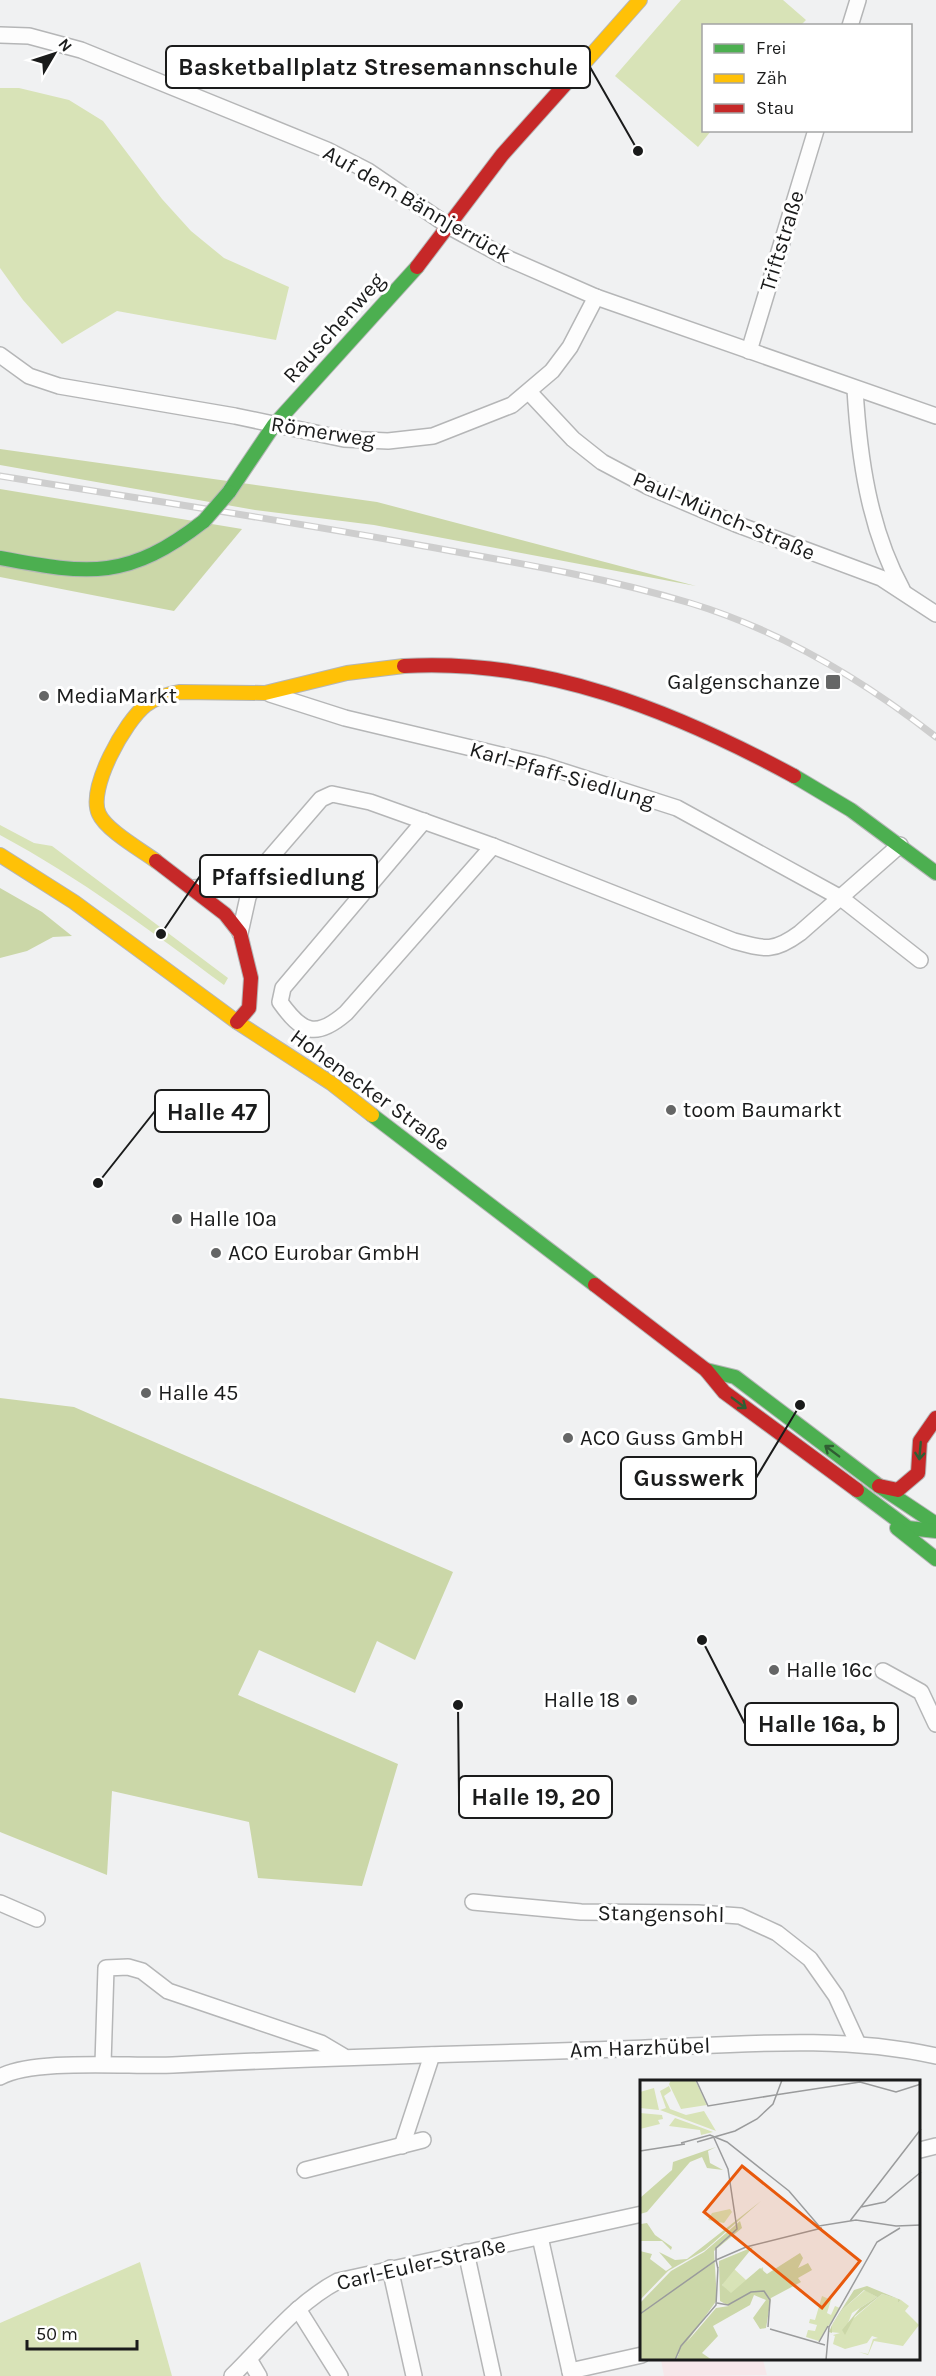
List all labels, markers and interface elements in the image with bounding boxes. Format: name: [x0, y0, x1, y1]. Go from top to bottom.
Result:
north arrow: [24, 24, 84, 84]
legend: [702, 24, 912, 132]
text: N: [54, 34, 76, 55]
text: Frei: [756, 37, 787, 59]
callout: Basketballplatz Stresemannschule: [166, 46, 590, 88]
text: Basketballplatz Stresemannschule: [178, 53, 578, 81]
text: Zäh: [756, 67, 787, 89]
text: Stau: [756, 97, 794, 119]
street label: Auf dem Bännjerrück: [319, 140, 515, 268]
street label: Triftstraße: [754, 187, 810, 295]
street label: Rauschenweg: [278, 267, 391, 388]
street label: Römerweg: [269, 411, 377, 453]
street label: Paul-Münch-Straße: [629, 466, 819, 566]
place label: Galgenschanze: [667, 669, 820, 695]
marker: Galgenschanze: [824, 673, 842, 691]
place label: MediaMarkt: [56, 683, 177, 709]
marker: MediaMarkt: [37, 689, 51, 703]
street label: Karl-Pfaff-Siedlung: [467, 736, 658, 814]
callout: Pfaffsiedlung: [200, 855, 377, 897]
text: Pfaffsiedlung: [211, 863, 365, 891]
street label: Hohenecker Straße: [285, 1023, 455, 1157]
callout: Halle 47: [155, 1090, 269, 1132]
place label: toom Baumarkt: [683, 1097, 842, 1123]
text: Halle 47: [167, 1098, 257, 1126]
marker: toom Baumarkt: [664, 1103, 678, 1117]
place label: Halle 10a: [189, 1206, 277, 1232]
marker: Halle 10a: [170, 1212, 184, 1226]
place label: ACO Eurobar GmbH: [228, 1240, 420, 1266]
marker: ACO Eurobar GmbH: [209, 1246, 223, 1260]
place label: Halle 45: [158, 1380, 238, 1406]
marker: Halle 45: [139, 1386, 153, 1400]
one-way arrow: [731, 1397, 747, 1410]
place label: ACO Guss GmbH: [580, 1425, 744, 1451]
marker: ACO Guss GmbH: [561, 1431, 575, 1445]
one-way arrow: [914, 1440, 925, 1460]
one-way arrow: [824, 1445, 840, 1458]
callout: Gusswerk: [621, 1457, 756, 1499]
text: Gusswerk: [633, 1464, 745, 1492]
place label: Halle 16c: [786, 1657, 873, 1683]
marker: Halle 16c: [767, 1663, 781, 1677]
place label: Halle 18: [544, 1687, 620, 1713]
marker: Halle 18: [625, 1693, 639, 1707]
callout: Halle 16a, b: [745, 1703, 898, 1745]
text: Halle 16a, b: [758, 1710, 886, 1738]
callout: Halle 19, 20: [459, 1776, 612, 1818]
text: Halle 19, 20: [471, 1783, 601, 1811]
street label: Stangensohl: [597, 1900, 725, 1928]
street label: Am Harzhübel: [569, 2033, 711, 2063]
inset map: [640, 2080, 921, 2361]
street label: Carl-Euler-Straße: [334, 2232, 508, 2296]
scale bar: [27, 2313, 136, 2351]
text: 50 m: [36, 2323, 78, 2345]

